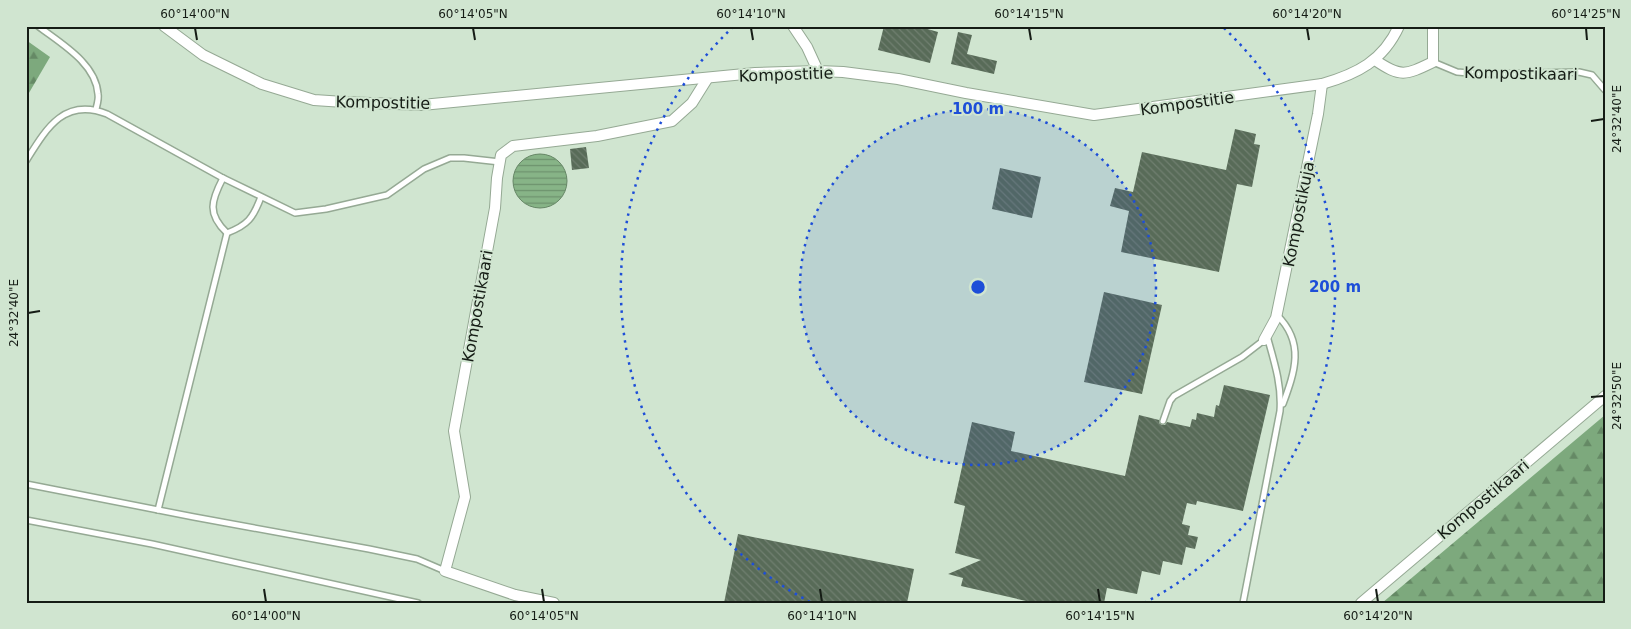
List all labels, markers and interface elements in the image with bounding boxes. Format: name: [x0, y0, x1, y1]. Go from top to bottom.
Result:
text: 60°14'00"N: [160, 7, 230, 21]
text: 60°14'05"N: [438, 7, 508, 21]
text: 60°14'10"N: [716, 7, 786, 21]
text: 60°14'15"N: [994, 7, 1064, 21]
text: 60°14'20"N: [1272, 7, 1342, 21]
text: 60°14'25"N: [1551, 7, 1621, 21]
street label: Kompostitie: [738, 63, 834, 86]
street label: Kompostikaari: [1464, 63, 1578, 84]
text: 24°32'40"E: [1610, 85, 1624, 153]
street label: Kompostitie: [1139, 88, 1235, 119]
street label: Kompostitie: [336, 92, 430, 113]
text: 100 m: [952, 100, 1004, 118]
street label: Kompostikuja: [1279, 160, 1318, 269]
street label: Kompostikaari: [458, 248, 497, 364]
centre of rings: [969, 278, 987, 296]
text: 200 m: [1309, 278, 1361, 296]
text: 24°32'40"E: [7, 279, 21, 347]
text: 24°32'50"E: [1610, 362, 1624, 430]
street label: Kompostikaari: [1434, 456, 1533, 543]
text: 60°14'00"N: [231, 609, 301, 623]
text: 60°14'05"N: [509, 609, 579, 623]
text: 60°14'10"N: [787, 609, 857, 623]
text: 60°14'15"N: [1065, 609, 1135, 623]
text: 60°14'20"N: [1343, 609, 1413, 623]

